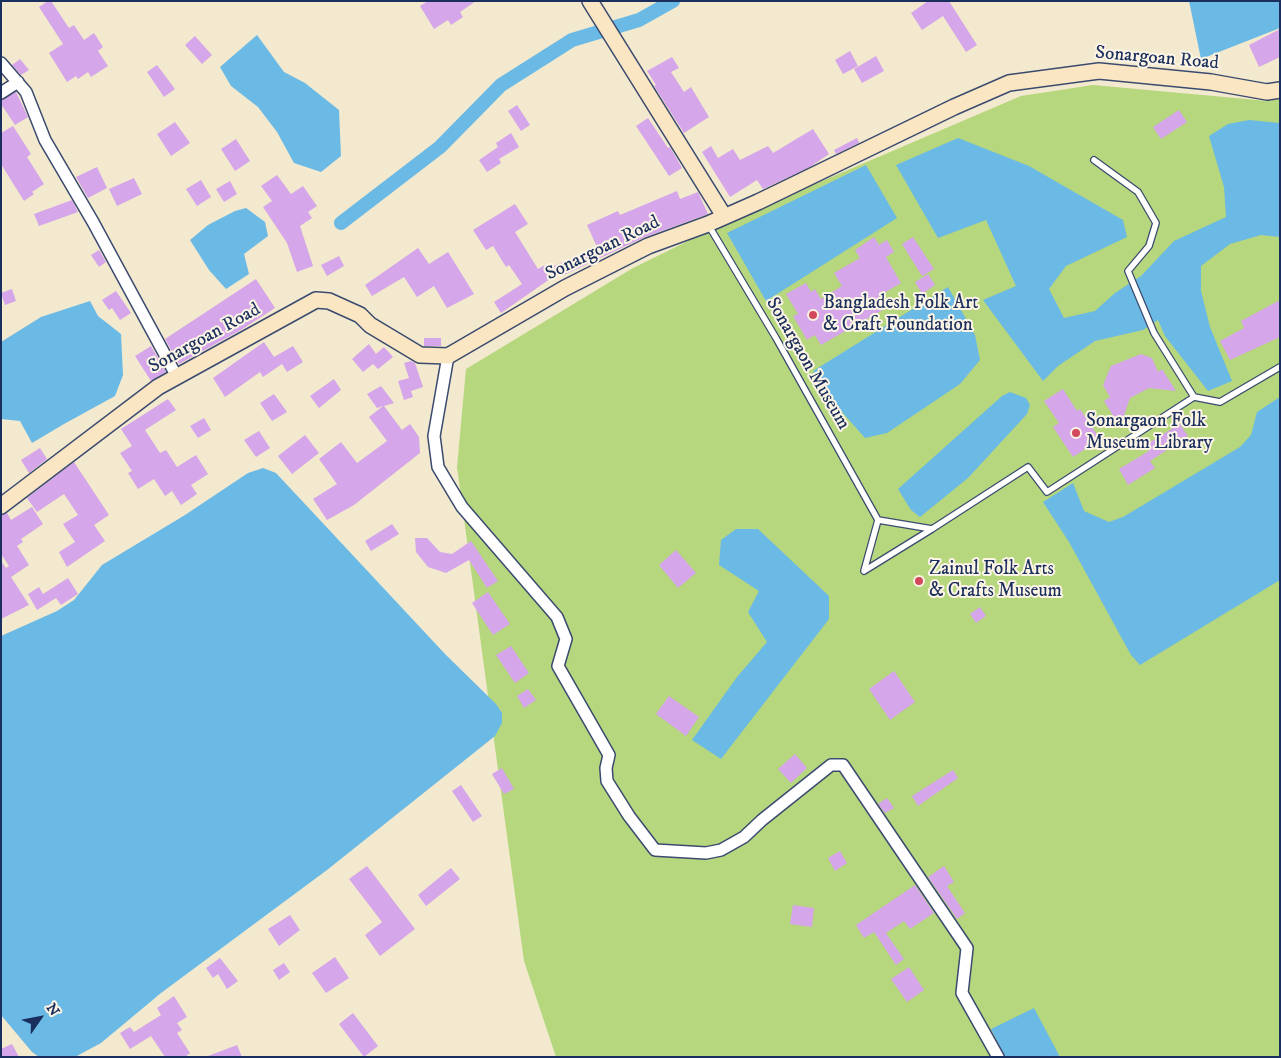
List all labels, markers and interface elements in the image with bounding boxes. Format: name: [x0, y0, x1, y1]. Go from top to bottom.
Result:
street label: Sonargoan Road: [1094, 42, 1220, 76]
street label: Sonargoan Road: [542, 212, 664, 286]
place label: Bangladesh Folk Art & Craft Foundation: [823, 293, 978, 337]
street label: Sonargaon Museum: [760, 294, 854, 434]
street label: Sonargoan Road: [145, 299, 265, 379]
marker: Bangladesh Folk Art & Craft Foundation: [807, 309, 819, 321]
place label: Sonargaon Folk Museum Library: [1086, 411, 1213, 455]
marker: Sonargaon Folk Museum Library: [1070, 427, 1082, 439]
place label: Zainul Folk Arts & Crafts Museum: [929, 559, 1062, 603]
marker: Zainul Folk Arts & Crafts Museum: [913, 575, 925, 587]
north arrow: [15, 993, 65, 1043]
text: N: [42, 1000, 63, 1020]

